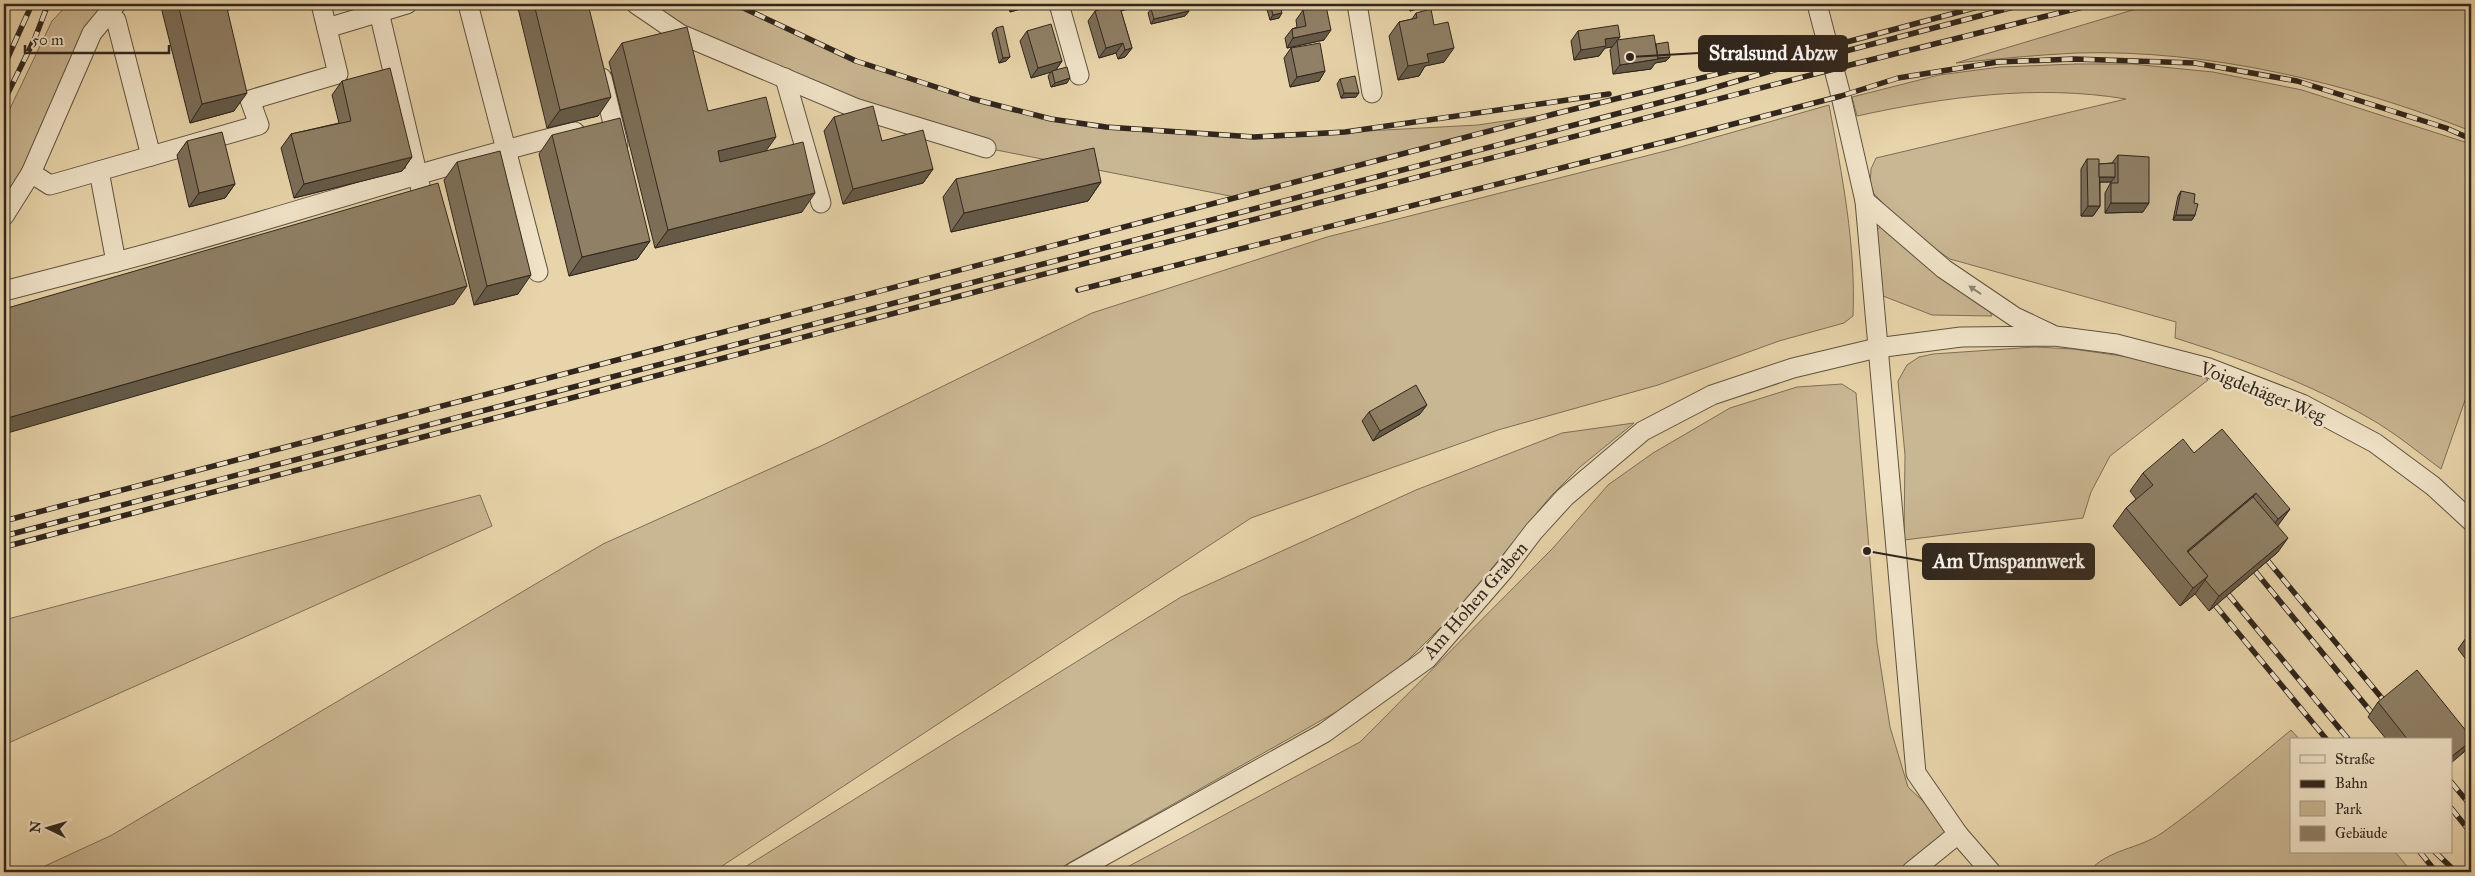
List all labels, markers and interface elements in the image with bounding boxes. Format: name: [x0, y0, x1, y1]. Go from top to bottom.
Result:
scale bar: [25, 22, 169, 54]
text: 50 m: [32, 31, 64, 49]
callout: Stralsund Abzw: [1699, 36, 1847, 71]
text: Stralsund Abzw: [1709, 41, 1838, 65]
one-way arrow: [1968, 285, 1982, 295]
street label: Voigdehäger Weg: [2195, 356, 2329, 429]
street label: Am Hohen Graben: [1417, 537, 1532, 664]
callout: Am Umspannwerk: [1923, 544, 2094, 579]
text: Am Umspannwerk: [1931, 549, 2086, 574]
legend: [2290, 738, 2452, 854]
text: Straße: [2335, 750, 2375, 768]
text: Bahn: [2335, 774, 2368, 792]
text: Park: [2335, 800, 2362, 818]
north arrow: [22, 804, 72, 854]
text: N: [27, 820, 45, 834]
text: Gebäude: [2335, 824, 2388, 842]

